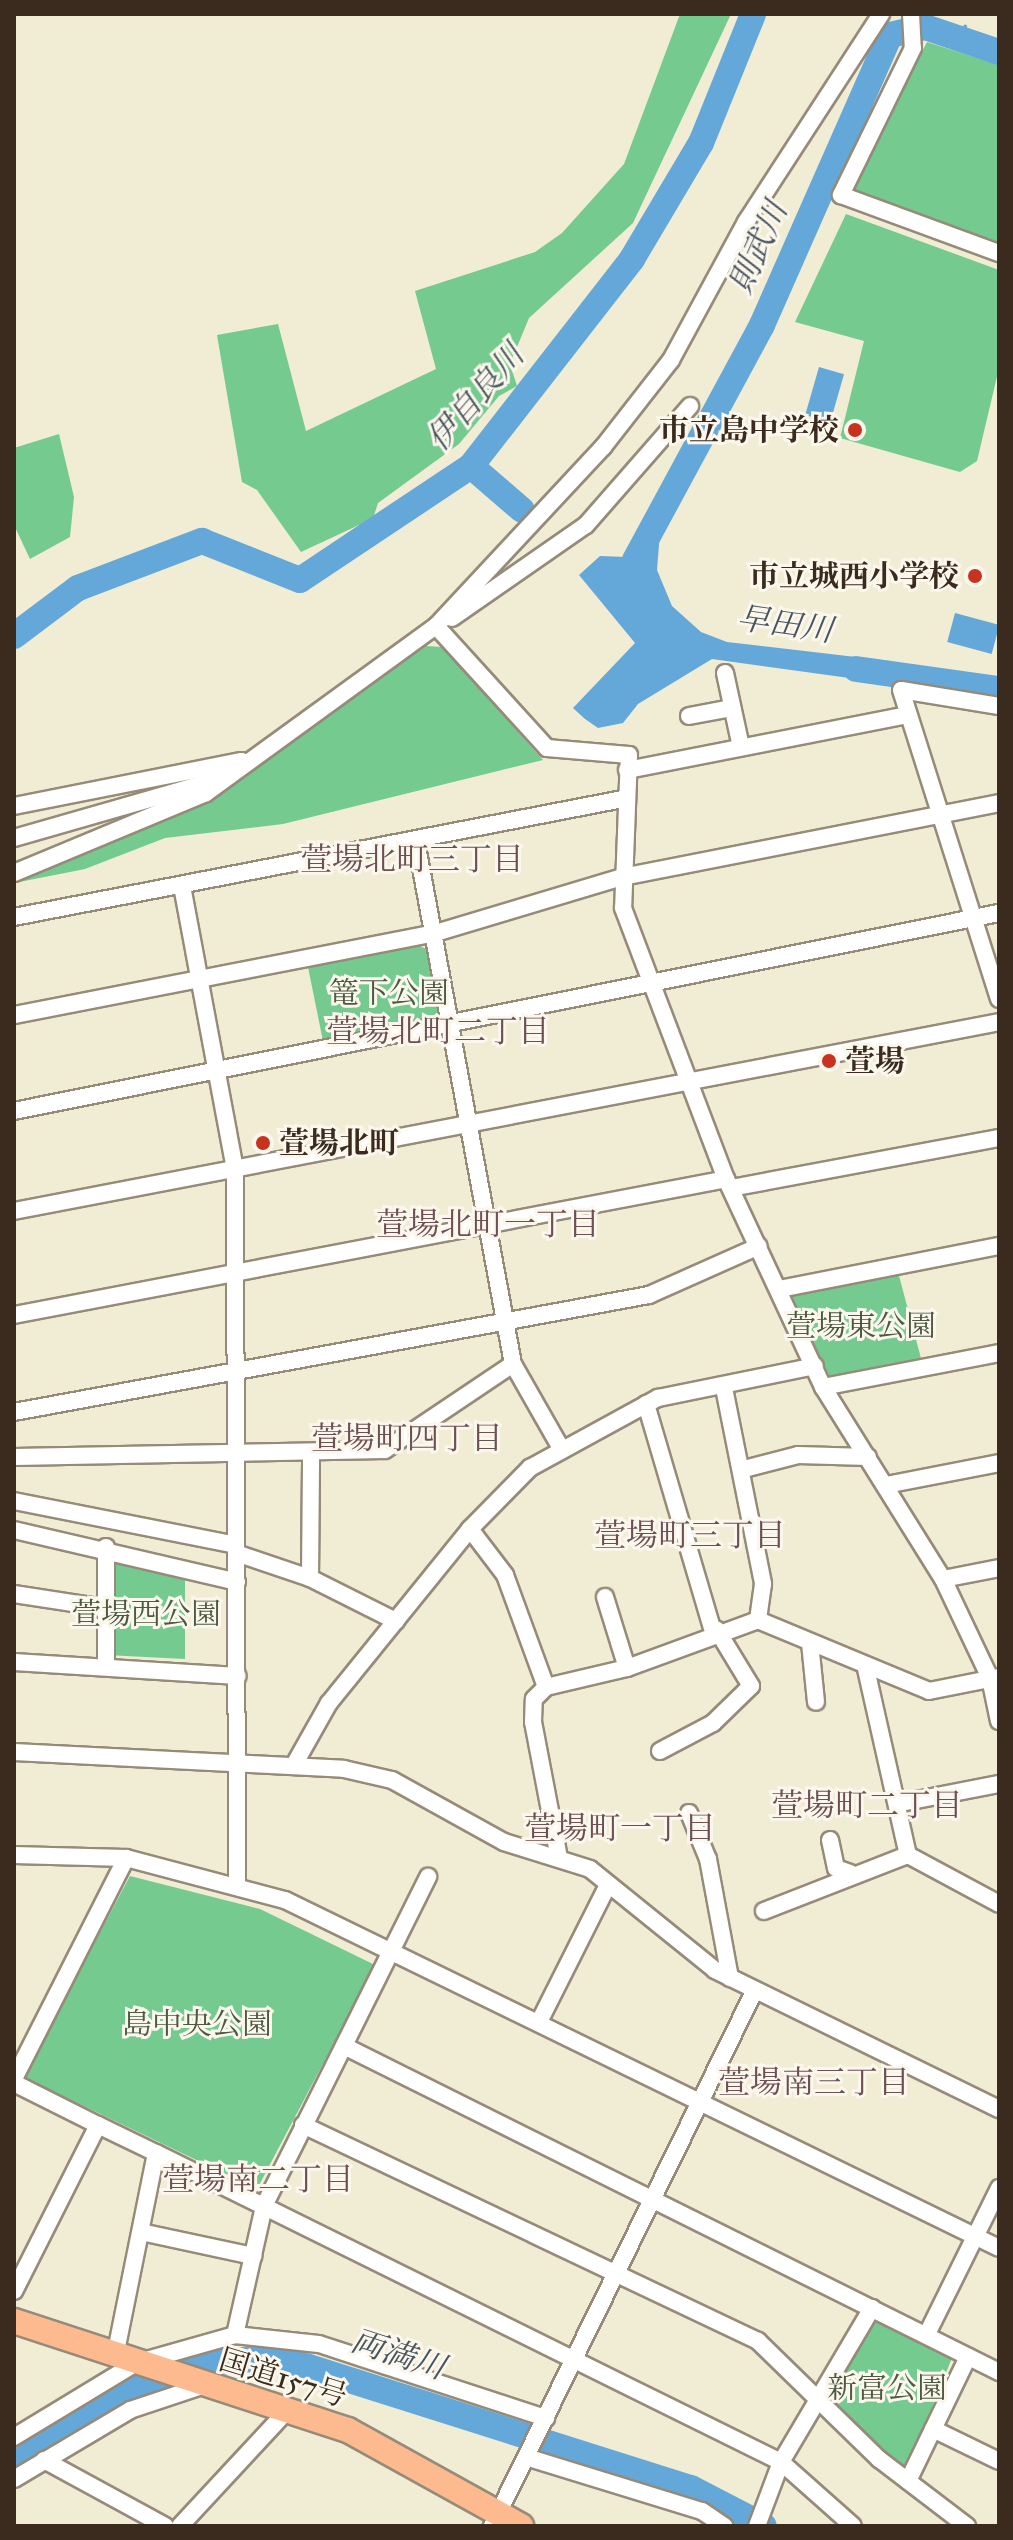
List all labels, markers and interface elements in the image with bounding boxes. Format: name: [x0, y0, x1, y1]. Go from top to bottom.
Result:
water label: 則武川: [722, 196, 796, 300]
water label: 伊自良川: [420, 337, 532, 459]
place label: 市立島中学校: [659, 412, 839, 448]
marker: 市立島中学校: [846, 421, 864, 439]
place label: 市立城西小学校: [749, 558, 959, 594]
marker: 市立城西小学校: [966, 567, 984, 585]
water label: 早田川: [735, 599, 835, 651]
district label: 萱場北町三丁目: [300, 841, 524, 879]
park label: 篭下公園: [329, 975, 449, 1011]
district label: 萱場北町二丁目: [326, 1013, 550, 1051]
place label: 萱場: [845, 1043, 905, 1079]
marker: 萱場: [820, 1052, 838, 1070]
place label: 萱場北町: [279, 1125, 399, 1161]
marker: 萱場北町: [254, 1134, 272, 1152]
district label: 萱場北町一丁目: [376, 1206, 600, 1244]
park label: 萱場東公園: [786, 1308, 936, 1344]
district label: 萱場町四丁目: [311, 1420, 503, 1458]
district label: 萱場町三丁目: [594, 1517, 786, 1555]
park label: 萱場西公園: [71, 1596, 221, 1632]
district label: 萱場町二丁目: [771, 1787, 963, 1825]
district label: 萱場町一丁目: [524, 1810, 716, 1848]
park label: 島中央公園: [122, 2006, 272, 2042]
district label: 萱場南三丁目: [718, 2064, 910, 2102]
district label: 萱場南二丁目: [162, 2161, 354, 2199]
water label: 両満川: [346, 2322, 450, 2388]
street label: 国道157号: [215, 2342, 351, 2414]
park label: 新富公園: [827, 2370, 947, 2406]

